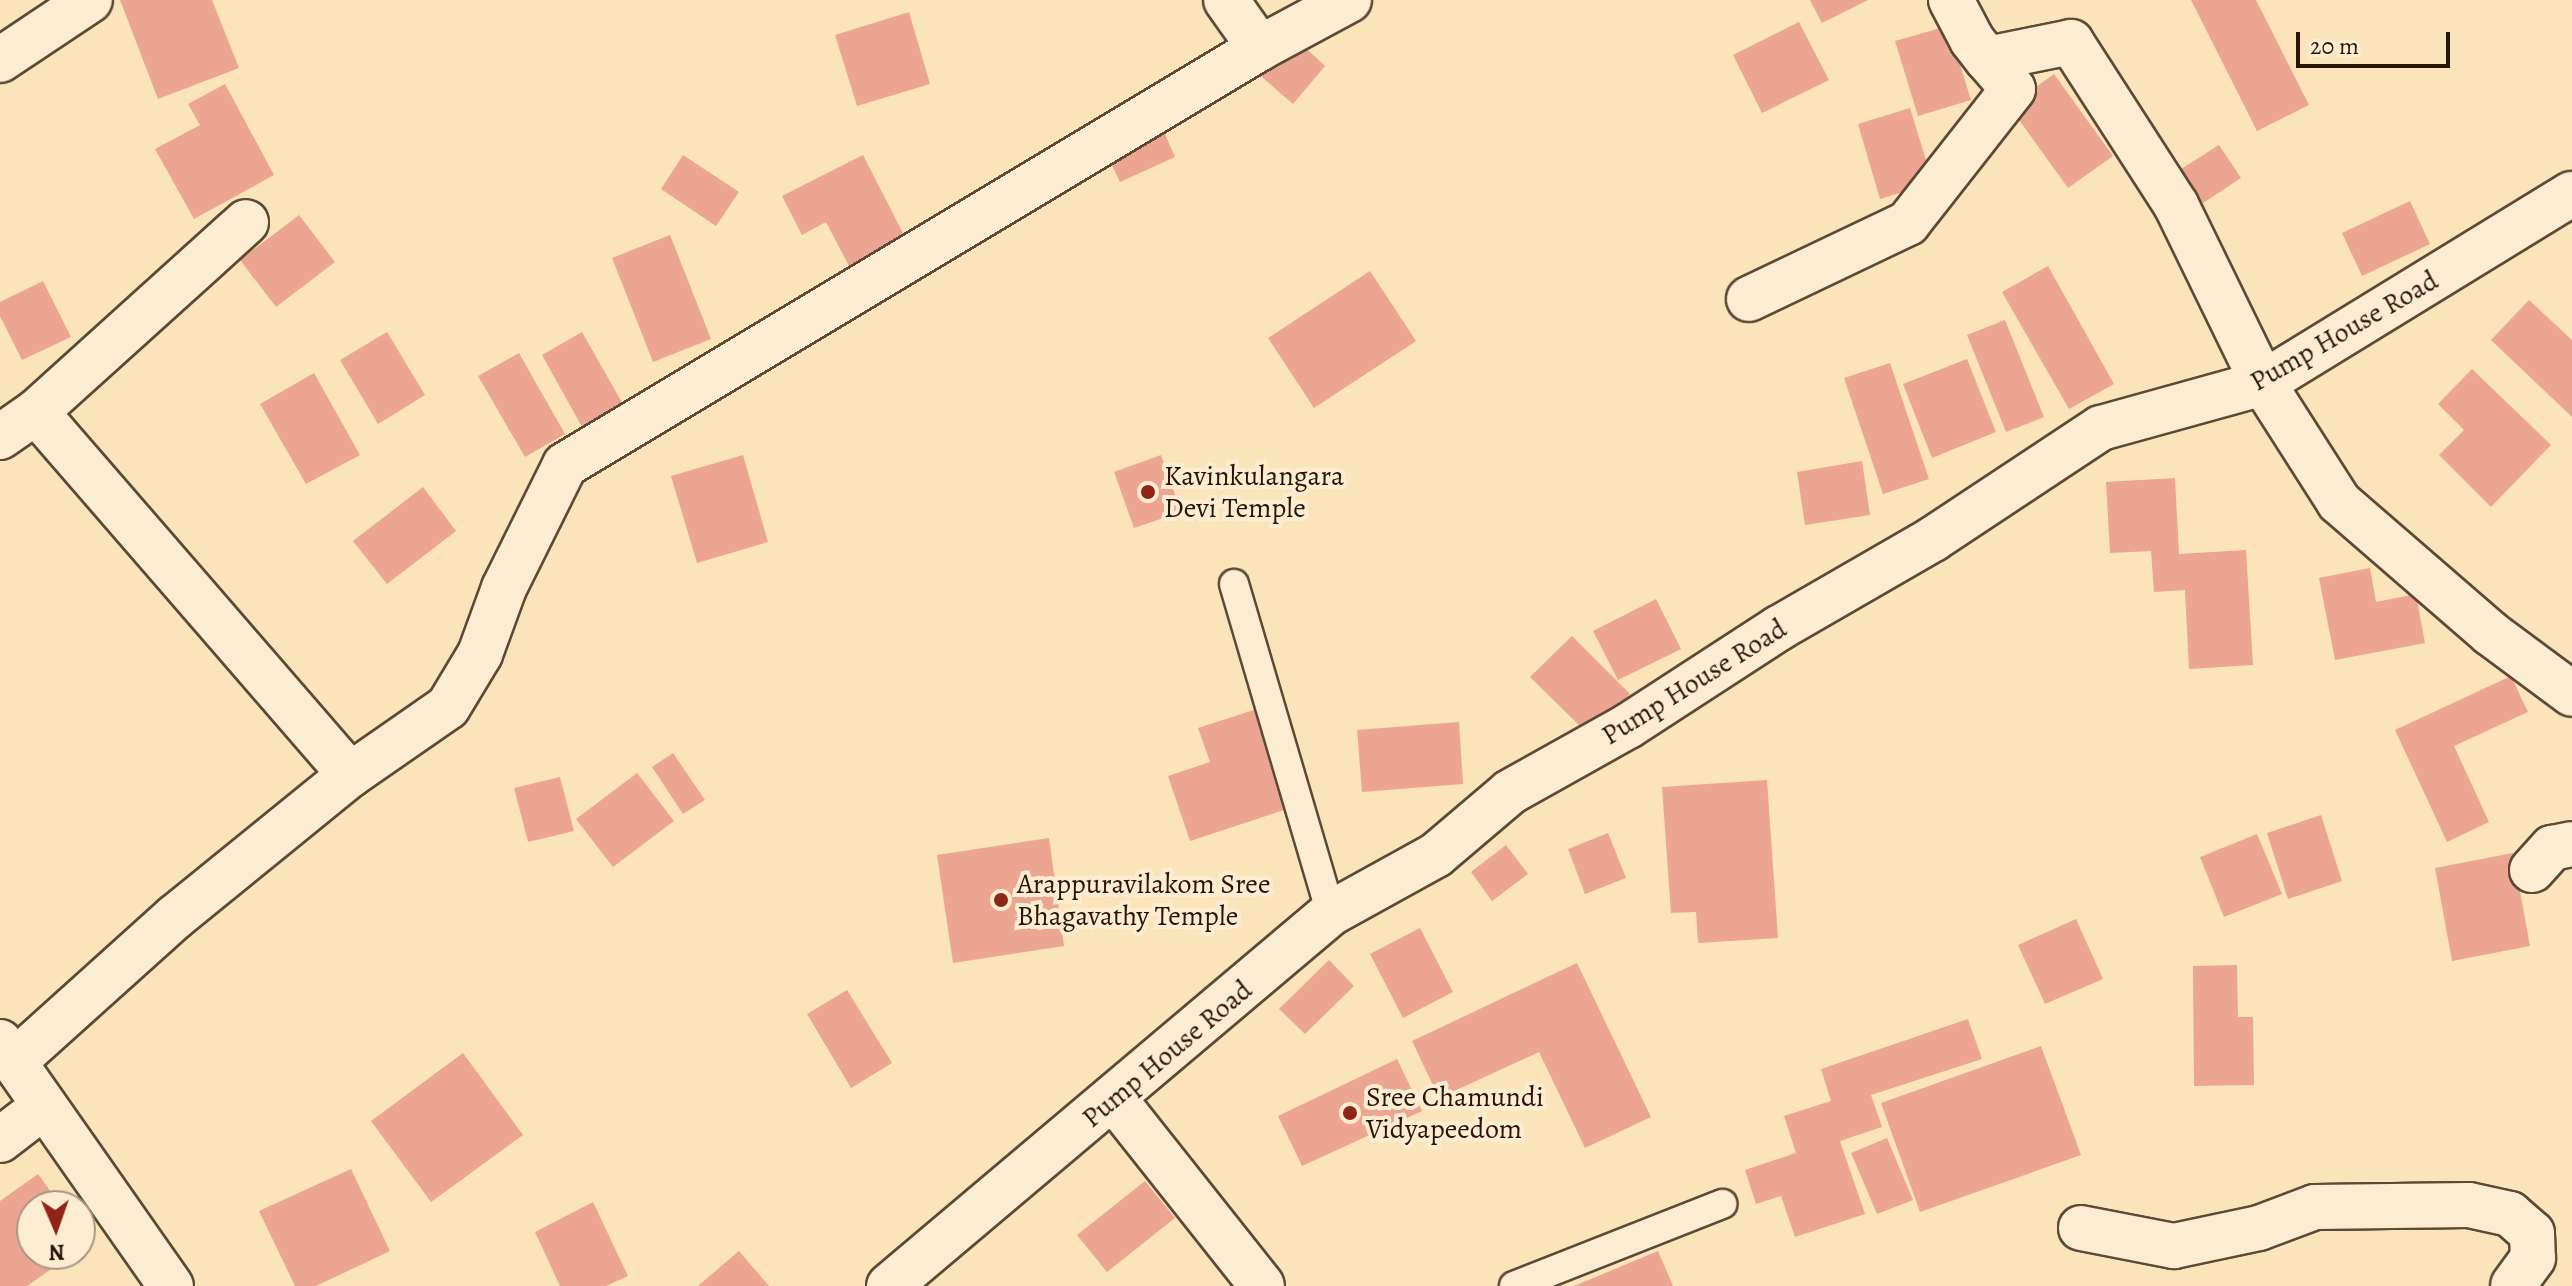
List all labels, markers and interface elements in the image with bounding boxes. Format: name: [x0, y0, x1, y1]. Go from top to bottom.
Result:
scale bar: [2300, 16, 2454, 66]
text: 20 m: [2310, 30, 2359, 62]
street label: Pump House Road: [2244, 264, 2444, 398]
place label: Kavinkulangara Devi Temple: [1164, 459, 1344, 525]
marker: Kavinkulangara Devi Temple: [1139, 483, 1157, 501]
street label: Pump House Road: [1595, 612, 1793, 752]
place label: Arappuravilakom Sree Bhagavathy Temple: [1017, 867, 1270, 933]
marker: Arappuravilakom Sree Bhagavathy Temple: [992, 891, 1010, 909]
street label: Pump House Road: [1075, 973, 1259, 1135]
place label: Sree Chamundi Vidyapeedom: [1366, 1080, 1544, 1146]
marker: Sree Chamundi Vidyapeedom: [1341, 1104, 1359, 1122]
north arrow: [16, 1190, 96, 1270]
text: N: [48, 1237, 65, 1267]

